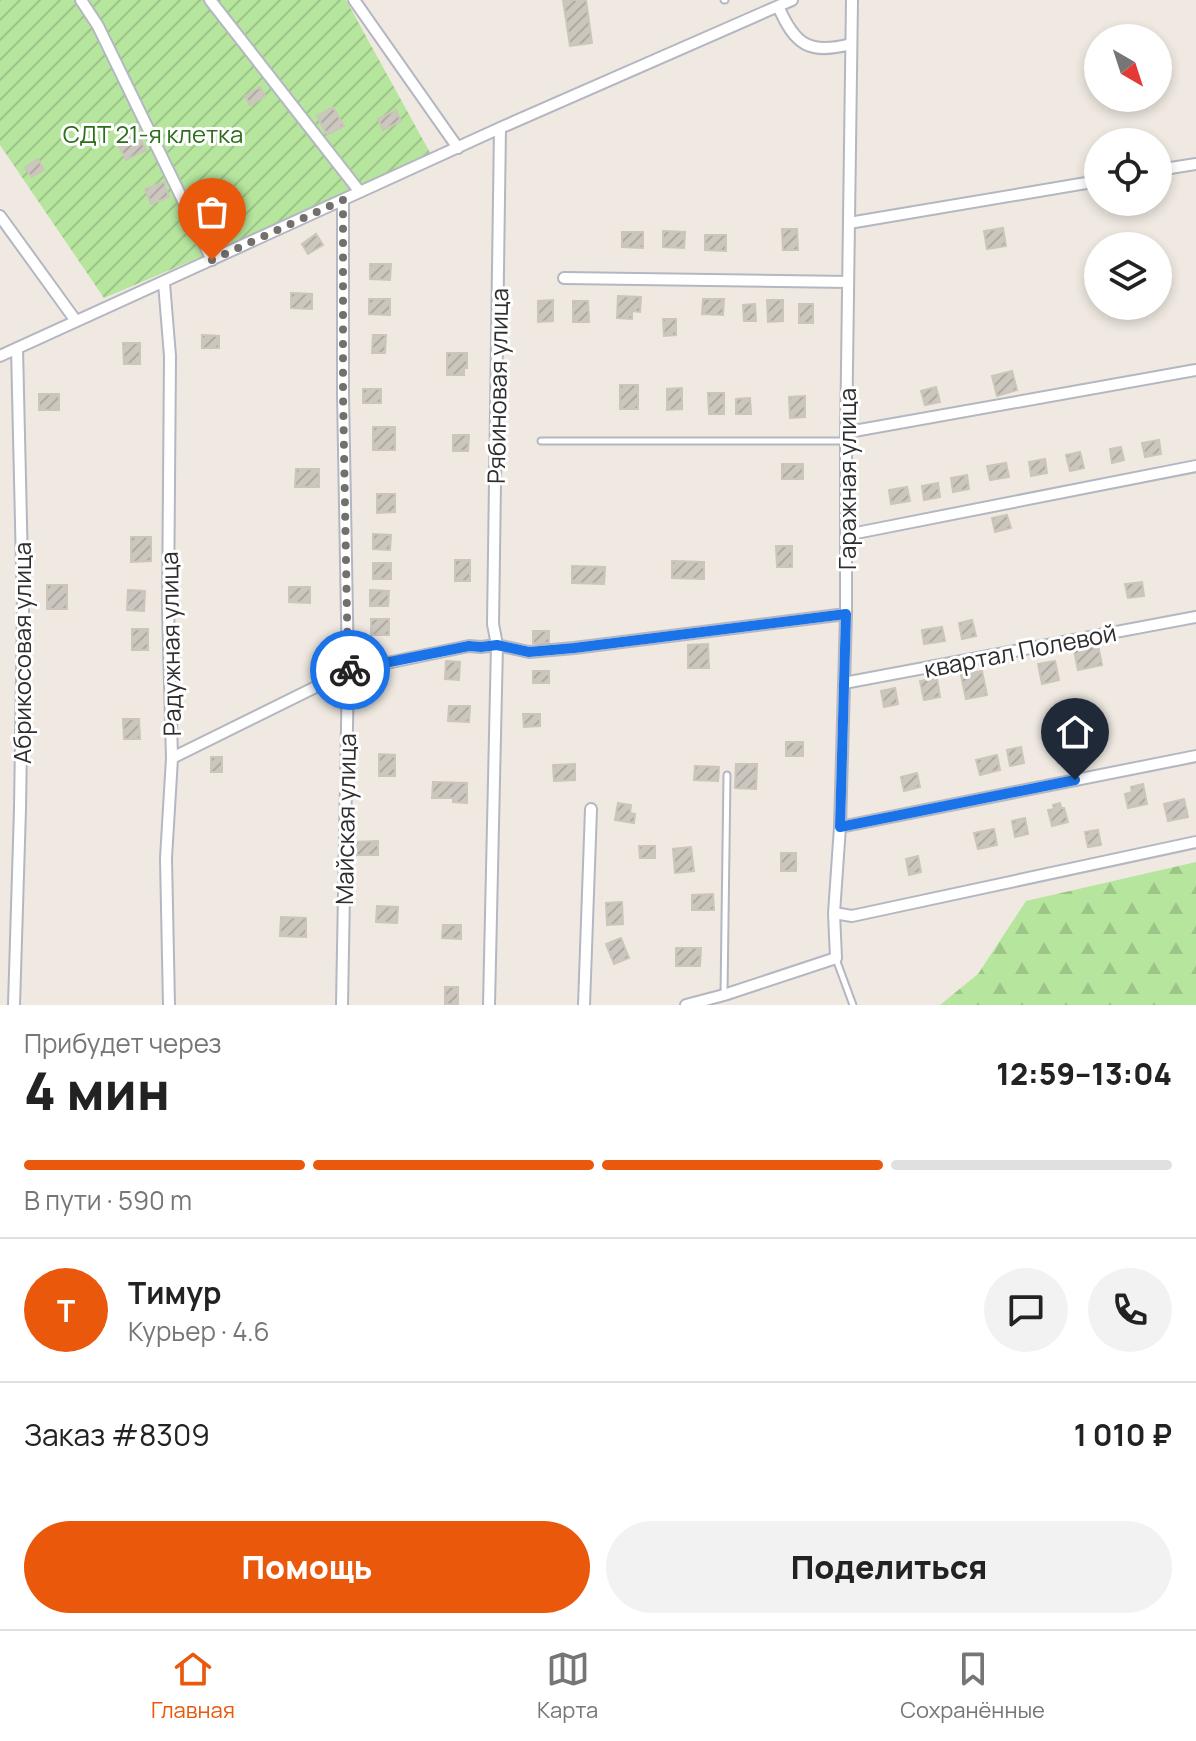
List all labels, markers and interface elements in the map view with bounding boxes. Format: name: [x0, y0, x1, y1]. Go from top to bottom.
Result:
north arrow: [1084, 24, 1172, 112]
map controls: [1084, 24, 1172, 320]
park label: СДТ 21-я клетка: [63, 117, 243, 150]
button: locate: [1084, 128, 1172, 216]
pin: [178, 178, 246, 260]
icon: bag: [190, 190, 234, 234]
button: layers: [1084, 232, 1172, 320]
street label: Рябиновая улица: [479, 288, 515, 484]
street label: Гаражная улица: [830, 388, 863, 570]
street label: Абрикосовая улица: [5, 542, 38, 764]
street label: Радужная улица: [152, 551, 188, 737]
street label: квартал Полевой: [921, 615, 1119, 685]
courier: [310, 630, 390, 710]
icon: bike: [328, 648, 372, 692]
pin: [1041, 698, 1109, 780]
icon: home: [1053, 710, 1097, 754]
street label: Майская улица: [327, 733, 363, 905]
text: Прибудет через: [24, 1025, 222, 1061]
text: 12:59–13:04: [996, 1053, 1172, 1094]
text: 4 мин: [24, 1055, 170, 1126]
text: В пути · 590 m: [24, 1182, 192, 1218]
button: chat: [984, 1268, 1068, 1352]
button: phone: [1088, 1268, 1172, 1352]
text: Тимур: [128, 1272, 221, 1313]
text: Т: [57, 1290, 75, 1331]
text: Курьер · 4.6: [128, 1313, 270, 1349]
text: Заказ #8309: [24, 1414, 210, 1455]
text: 1 010 ₽: [1074, 1414, 1172, 1455]
button: Помощь: [24, 1521, 590, 1613]
button: Поделиться: [606, 1521, 1172, 1613]
tab: Главная: [151, 1647, 235, 1725]
tab: Карта: [537, 1647, 598, 1725]
tab: Сохранённые: [900, 1647, 1045, 1725]

